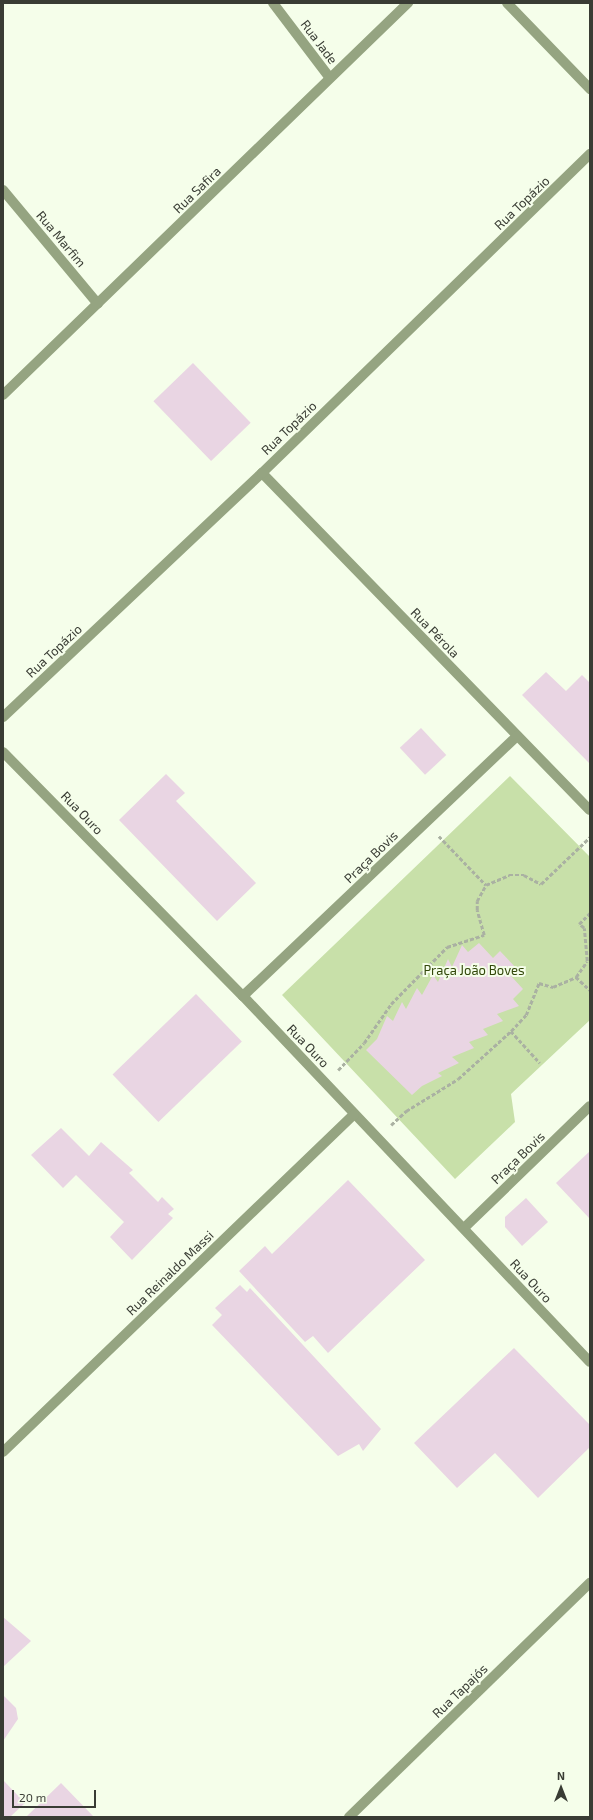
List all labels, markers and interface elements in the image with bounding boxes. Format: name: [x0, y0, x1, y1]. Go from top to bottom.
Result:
street label: Rua Jade: [297, 17, 341, 67]
street label: Rua Safira: [170, 164, 224, 216]
street label: Rua Topázio: [491, 173, 553, 233]
street label: Rua Marfim: [33, 208, 89, 270]
street label: Rua Topázio: [258, 398, 320, 458]
street label: Rua Pérola: [407, 605, 463, 661]
street label: Rua Topázio: [23, 621, 85, 681]
street label: Rua Ouro: [58, 788, 106, 838]
street label: Praça Bovis: [341, 828, 401, 886]
park label: Praça João Boves: [423, 962, 525, 978]
street label: Rua Ouro: [284, 1021, 332, 1071]
street label: Praça Bovis: [488, 1129, 548, 1187]
street label: Rua Reinaldo Massi: [123, 1227, 217, 1319]
street label: Rua Ouro: [507, 1256, 555, 1306]
street label: Rua Tapajós: [429, 1661, 491, 1721]
north arrow: [541, 1768, 581, 1808]
text: N: [557, 1769, 565, 1782]
scale bar: [14, 1782, 98, 1808]
text: 20 m: [19, 1790, 46, 1804]

